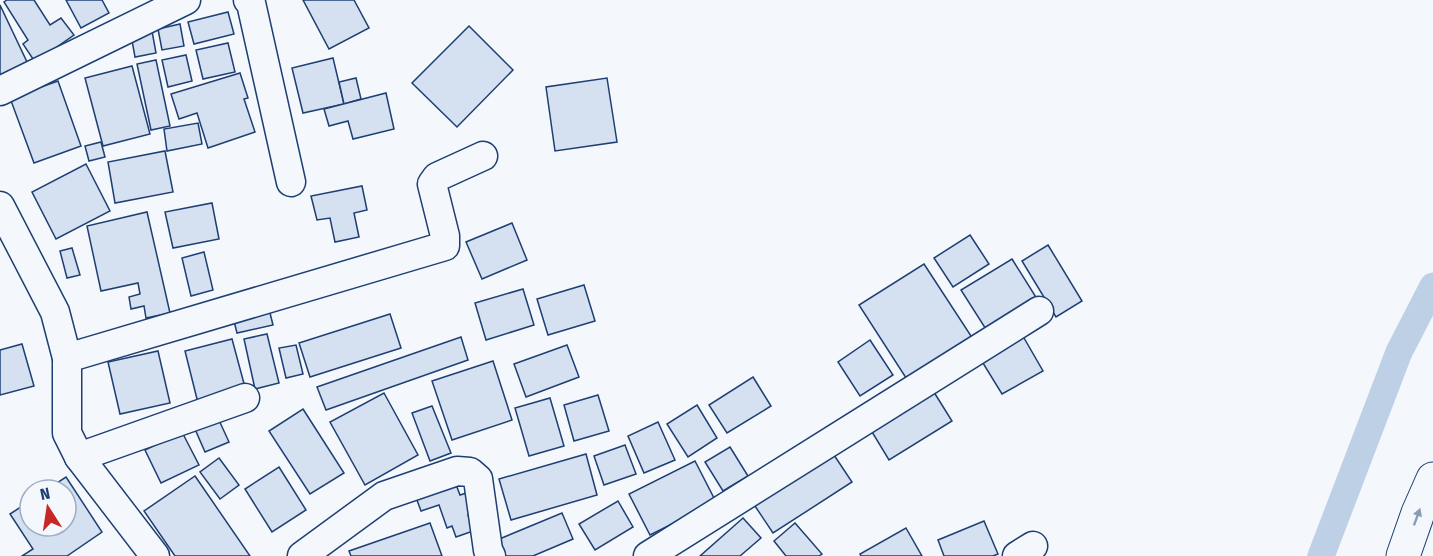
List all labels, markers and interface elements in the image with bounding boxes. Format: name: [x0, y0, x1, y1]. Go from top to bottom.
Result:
north arrow: [18, 478, 78, 538]
text: N: [38, 484, 52, 504]
one-way arrow: [1413, 508, 1422, 526]

